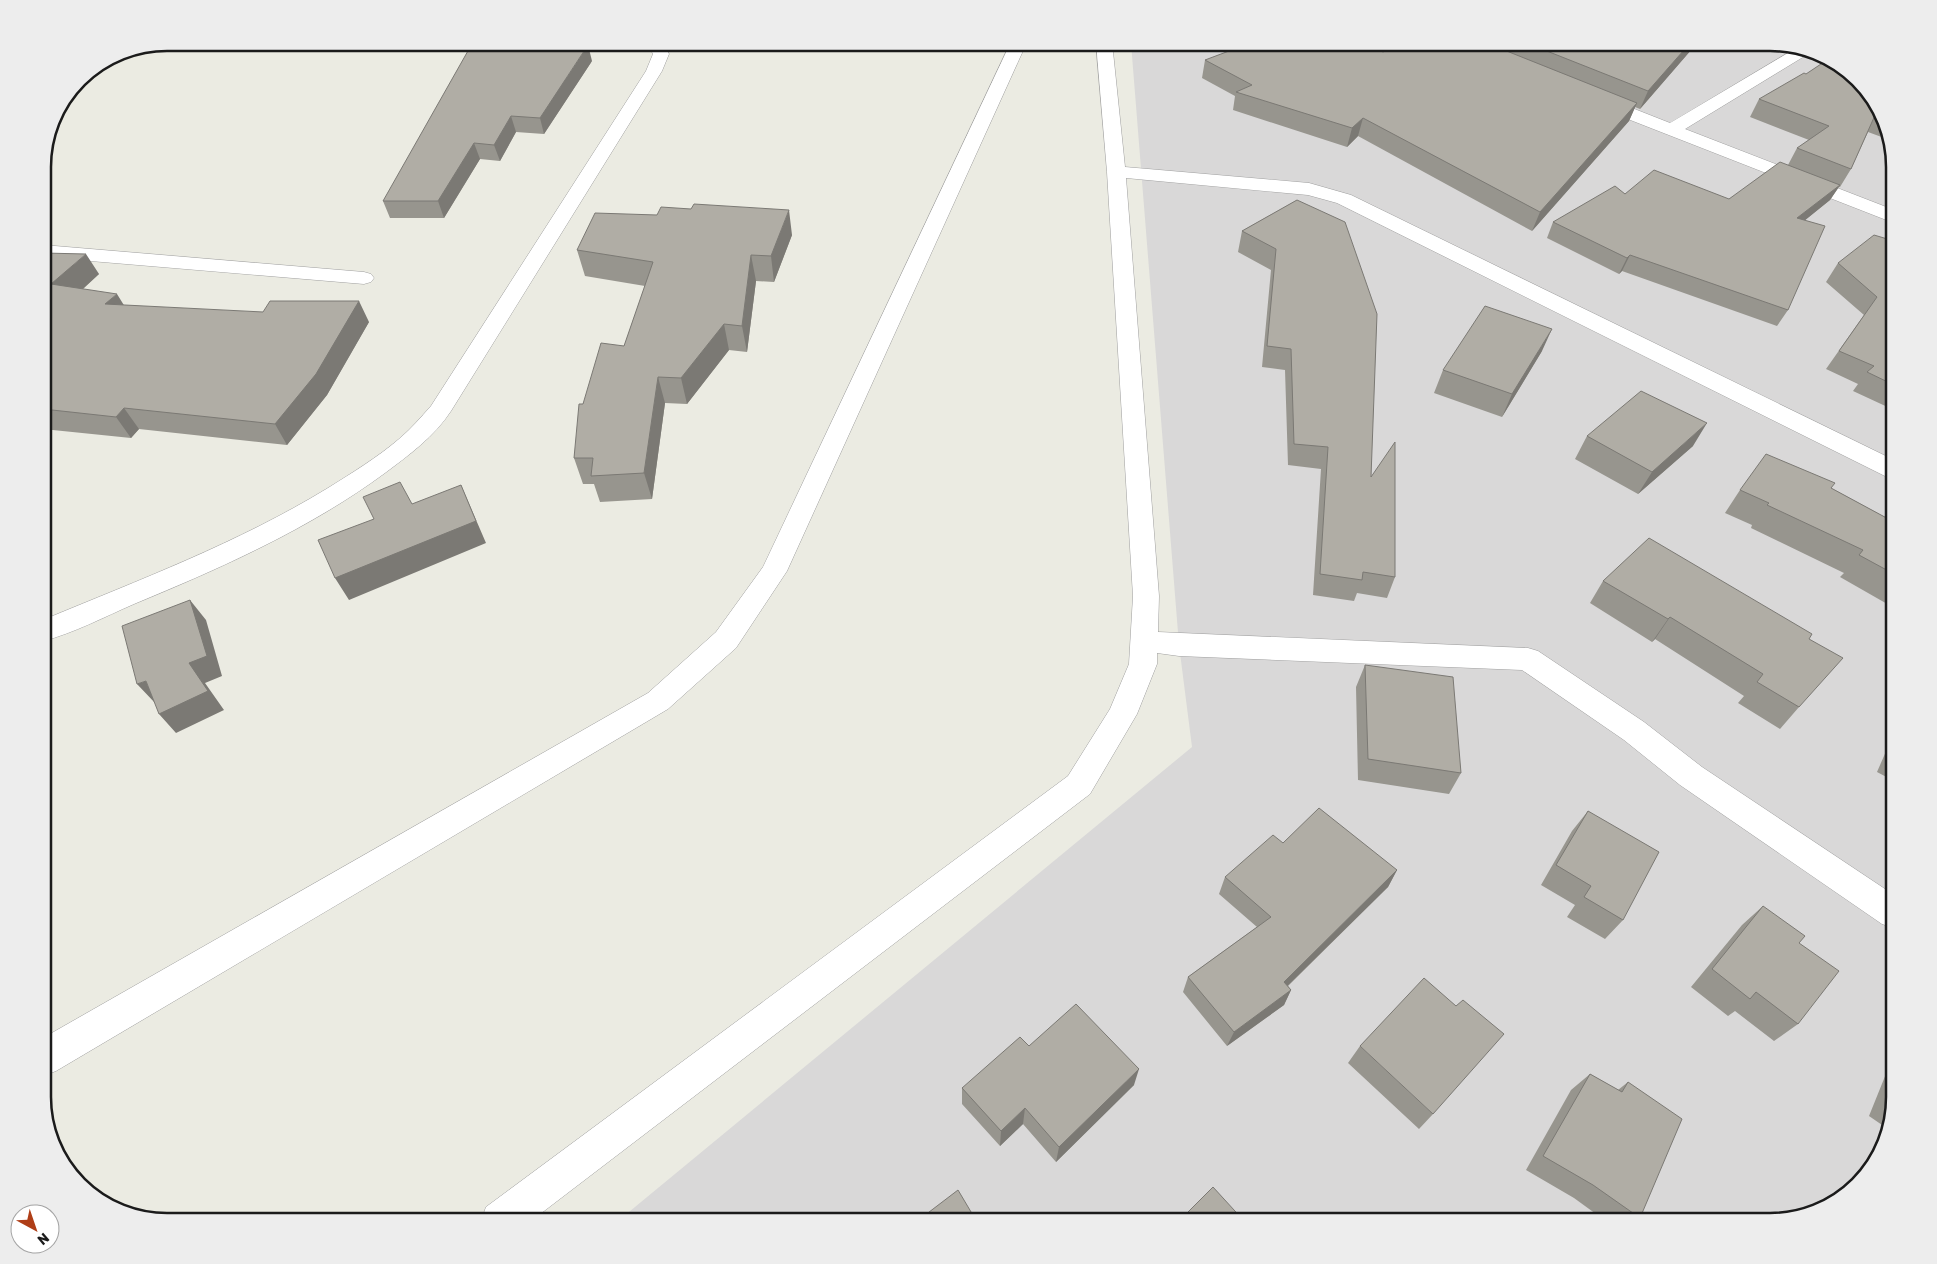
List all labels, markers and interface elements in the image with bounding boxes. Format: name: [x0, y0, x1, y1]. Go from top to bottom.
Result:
north arrow: [10, 1204, 60, 1254]
text: N: [34, 1229, 52, 1248]

